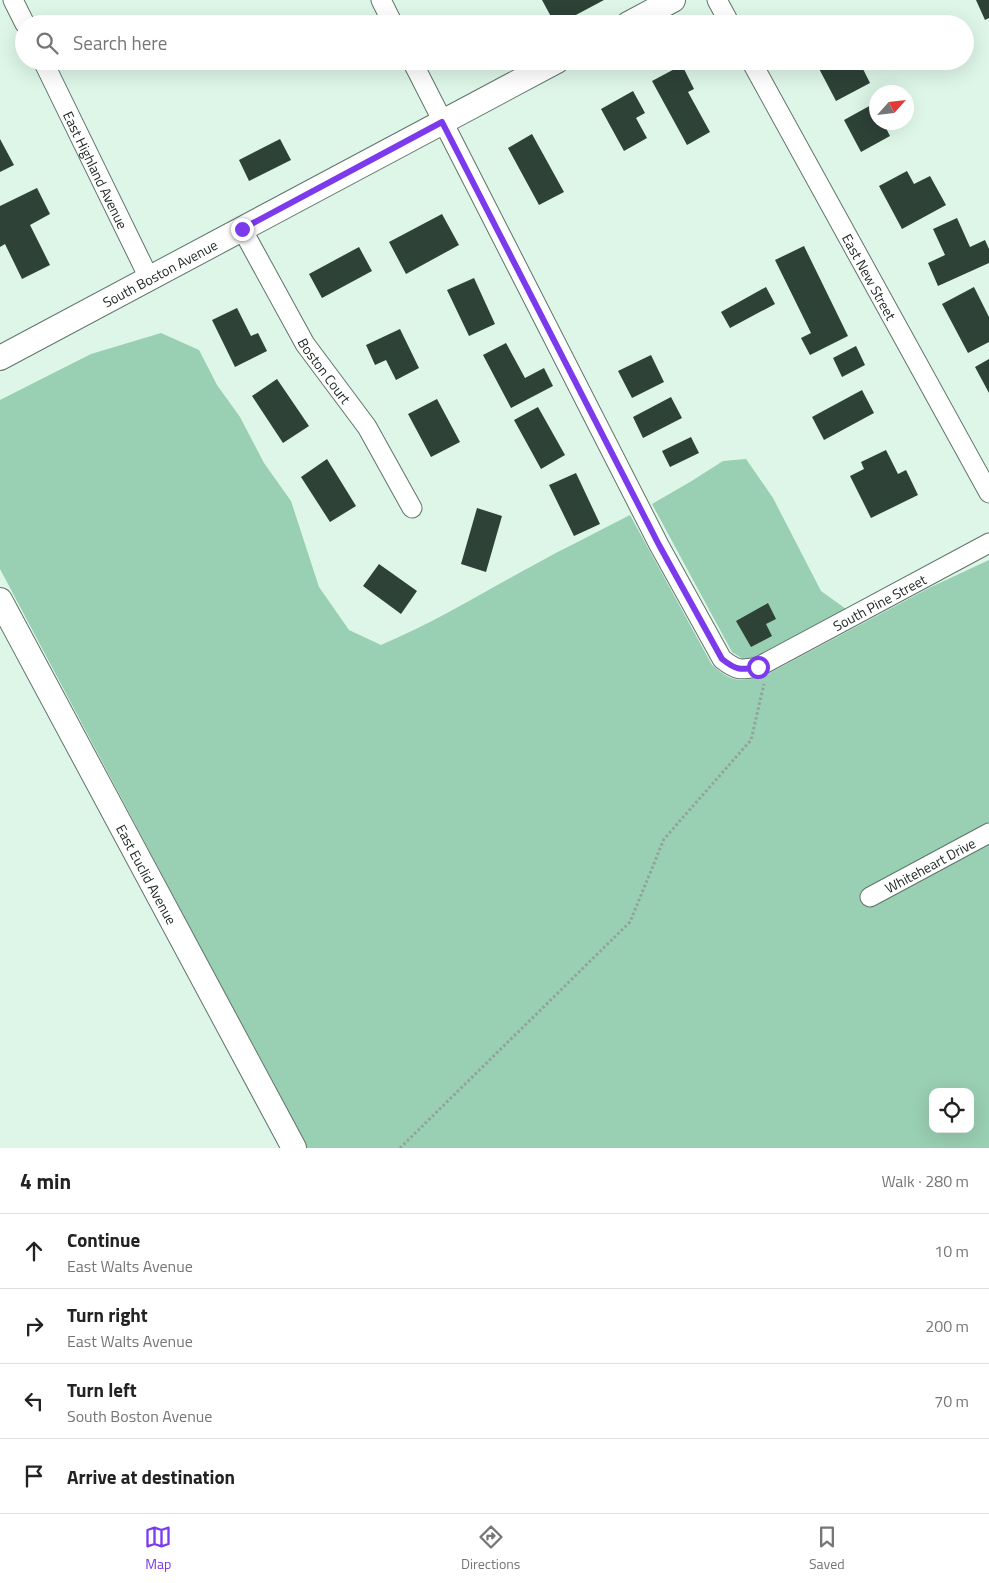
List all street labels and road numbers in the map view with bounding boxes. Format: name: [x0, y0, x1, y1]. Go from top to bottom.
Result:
street label: East Highland Avenue: [58, 107, 134, 232]
street label: East New Street: [837, 230, 902, 323]
street label: South Boston Avenue: [99, 234, 221, 312]
street label: Boston Court: [293, 334, 356, 408]
street label: South Pine Street: [829, 568, 930, 636]
street label: East Euclid Avenue: [112, 820, 183, 928]
street label: Whiteheart Drive: [881, 832, 979, 898]

